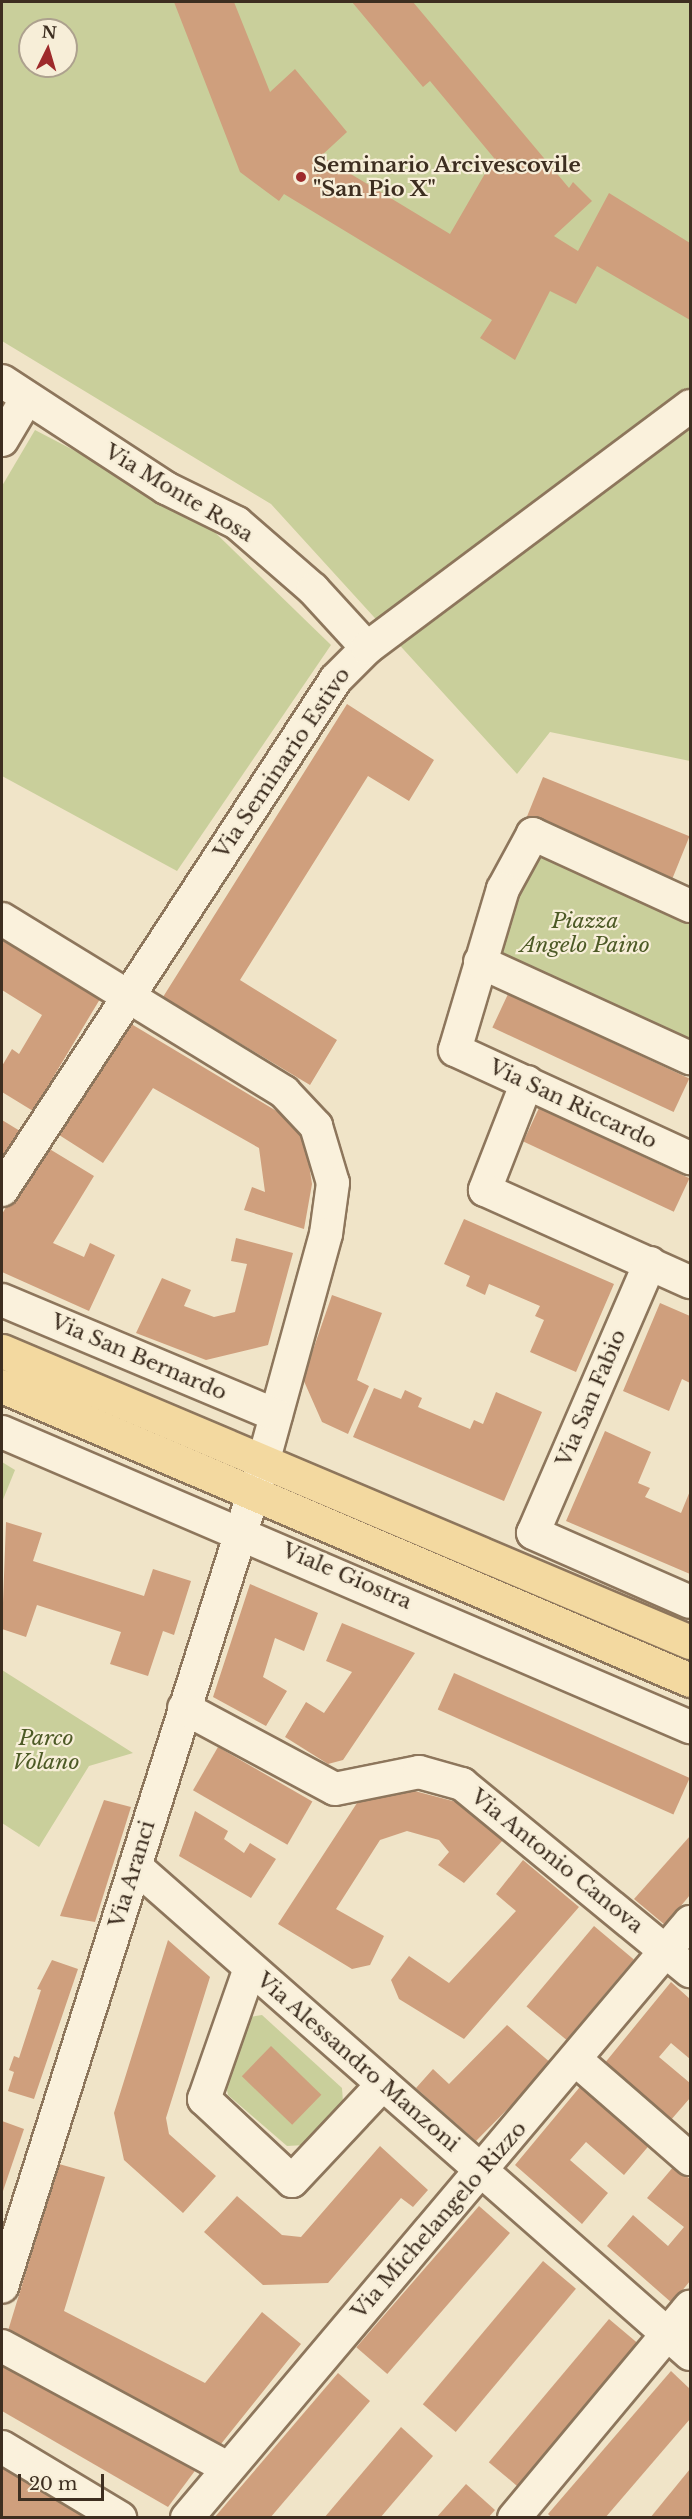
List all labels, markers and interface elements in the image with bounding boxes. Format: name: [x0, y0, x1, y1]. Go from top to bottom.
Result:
north arrow: [18, 18, 78, 78]
text: N: [41, 21, 58, 43]
place label: Seminario Arcivescovile "San Pio X": [313, 152, 582, 202]
marker: Seminario Arcivescovile "San Pio X": [294, 170, 308, 184]
street label: Via Monte Rosa: [100, 439, 258, 547]
street label: Via Seminario Estivo: [209, 663, 355, 863]
park label: Piazza Angelo Paino: [520, 908, 650, 958]
street label: Via San Riccardo: [485, 1054, 661, 1154]
street label: Via San Bernardo: [47, 1309, 231, 1405]
street label: Via San Fabio: [551, 1326, 631, 1470]
street label: Viale Giostra: [278, 1537, 416, 1615]
park label: Parco Volano: [13, 1725, 79, 1775]
street label: Via Antonio Canova: [465, 1783, 649, 1939]
street label: Via Aranci: [104, 1817, 160, 1931]
street label: Via Alessandro Manzoni: [251, 1967, 465, 2157]
street label: Via Michelangelo Rizzo: [346, 2116, 532, 2324]
scale bar: [21, 2462, 106, 2500]
text: 20 m: [29, 2473, 77, 2495]

